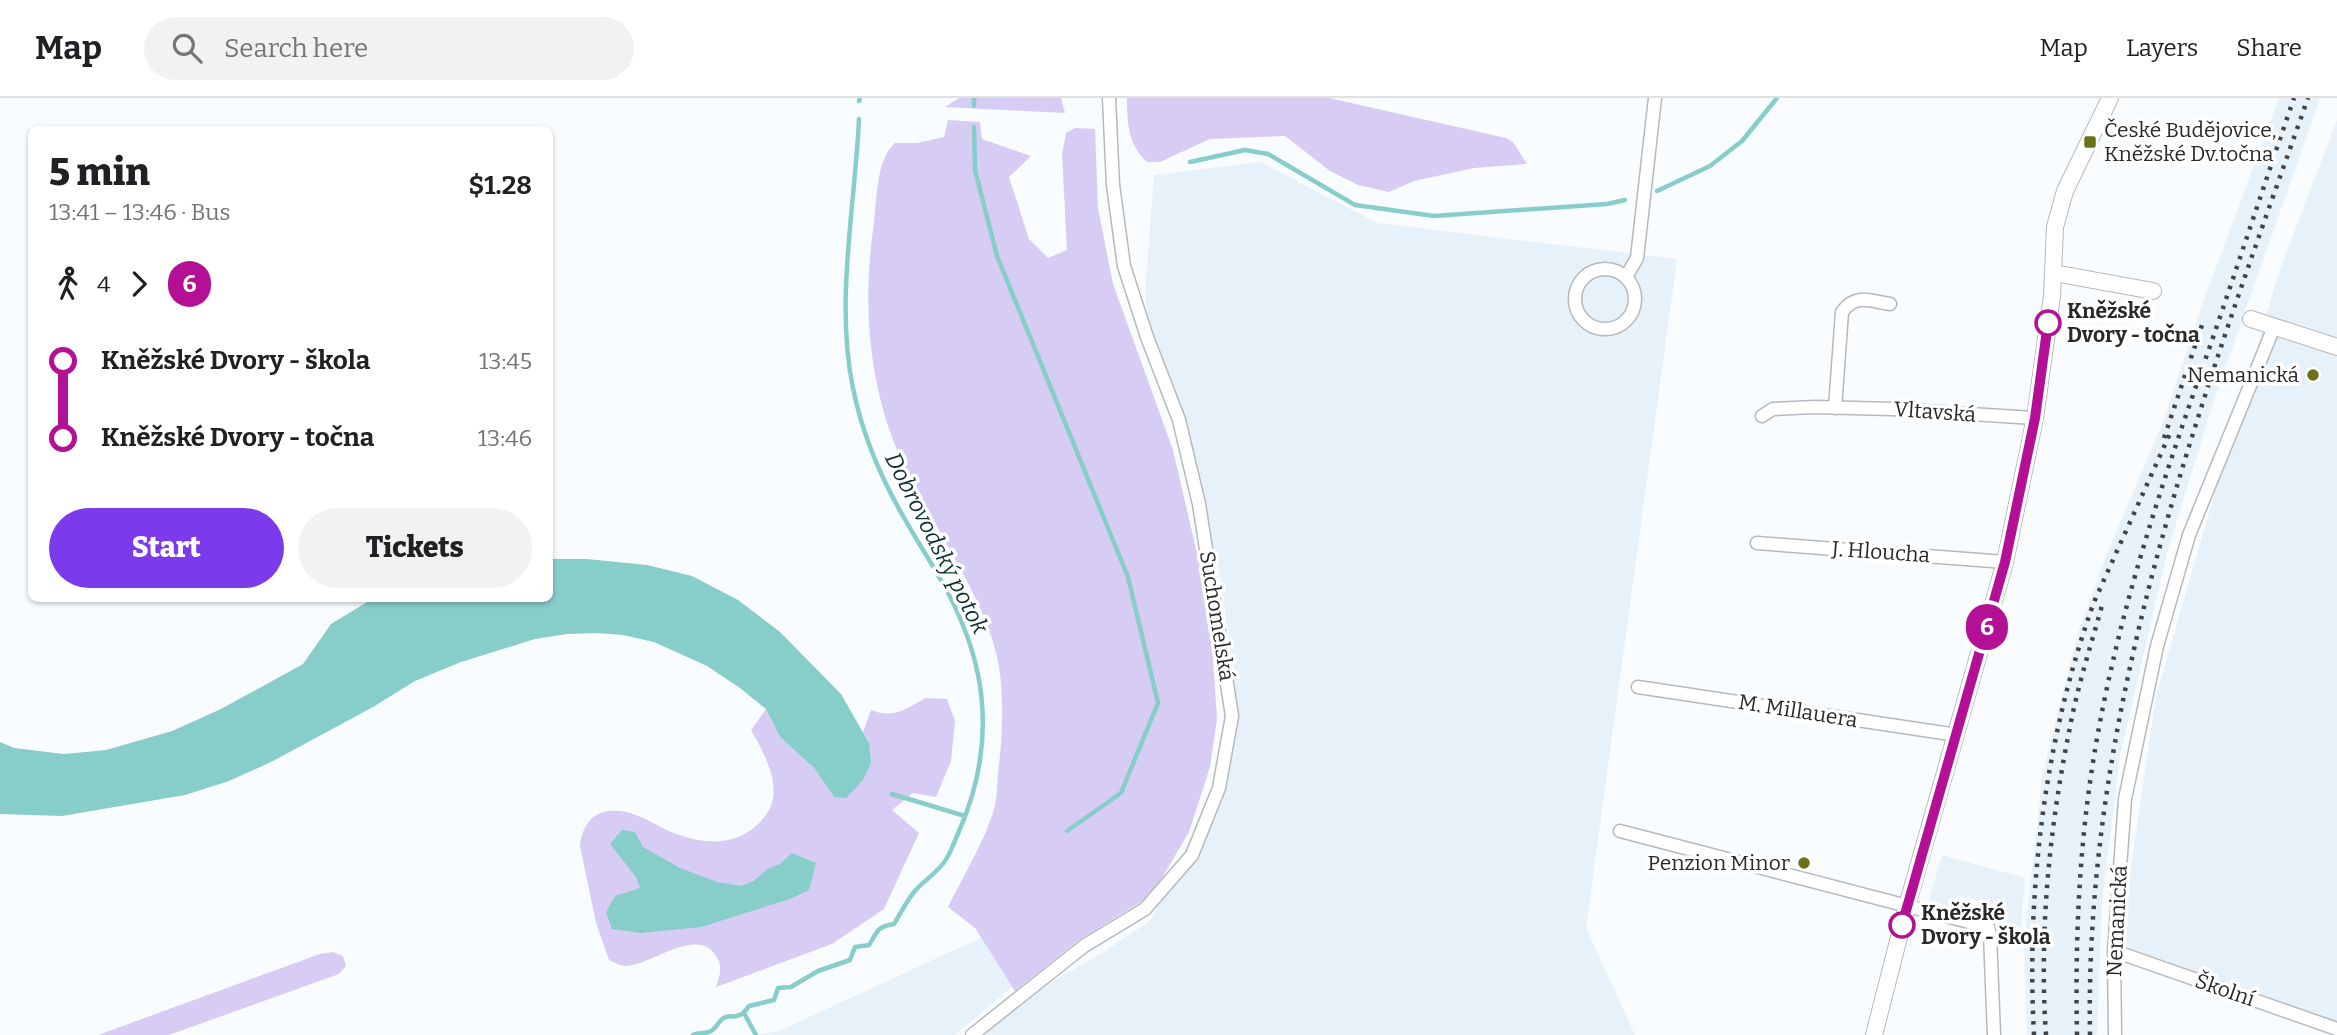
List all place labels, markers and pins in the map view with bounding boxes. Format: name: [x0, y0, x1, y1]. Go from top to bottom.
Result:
place label: České Budějovice, Kněžské Dv.točna: [2104, 117, 2276, 167]
marker: České Budějovice, Kněžské Dv.točna: [2082, 134, 2098, 150]
place label: Kněžské Dvory - točna: [2067, 298, 2200, 348]
marker: Kněžské Dvory - točna: [2035, 310, 2061, 336]
place label: Nemanická: [2187, 362, 2299, 388]
marker: Nemanická: [2305, 367, 2321, 383]
place label: Penzion Minor: [1648, 850, 1790, 876]
marker: Penzion Minor: [1796, 855, 1812, 871]
place label: Kněžské Dvory - škola: [1921, 900, 2051, 950]
marker: Kněžské Dvory - škola: [1889, 912, 1915, 938]

